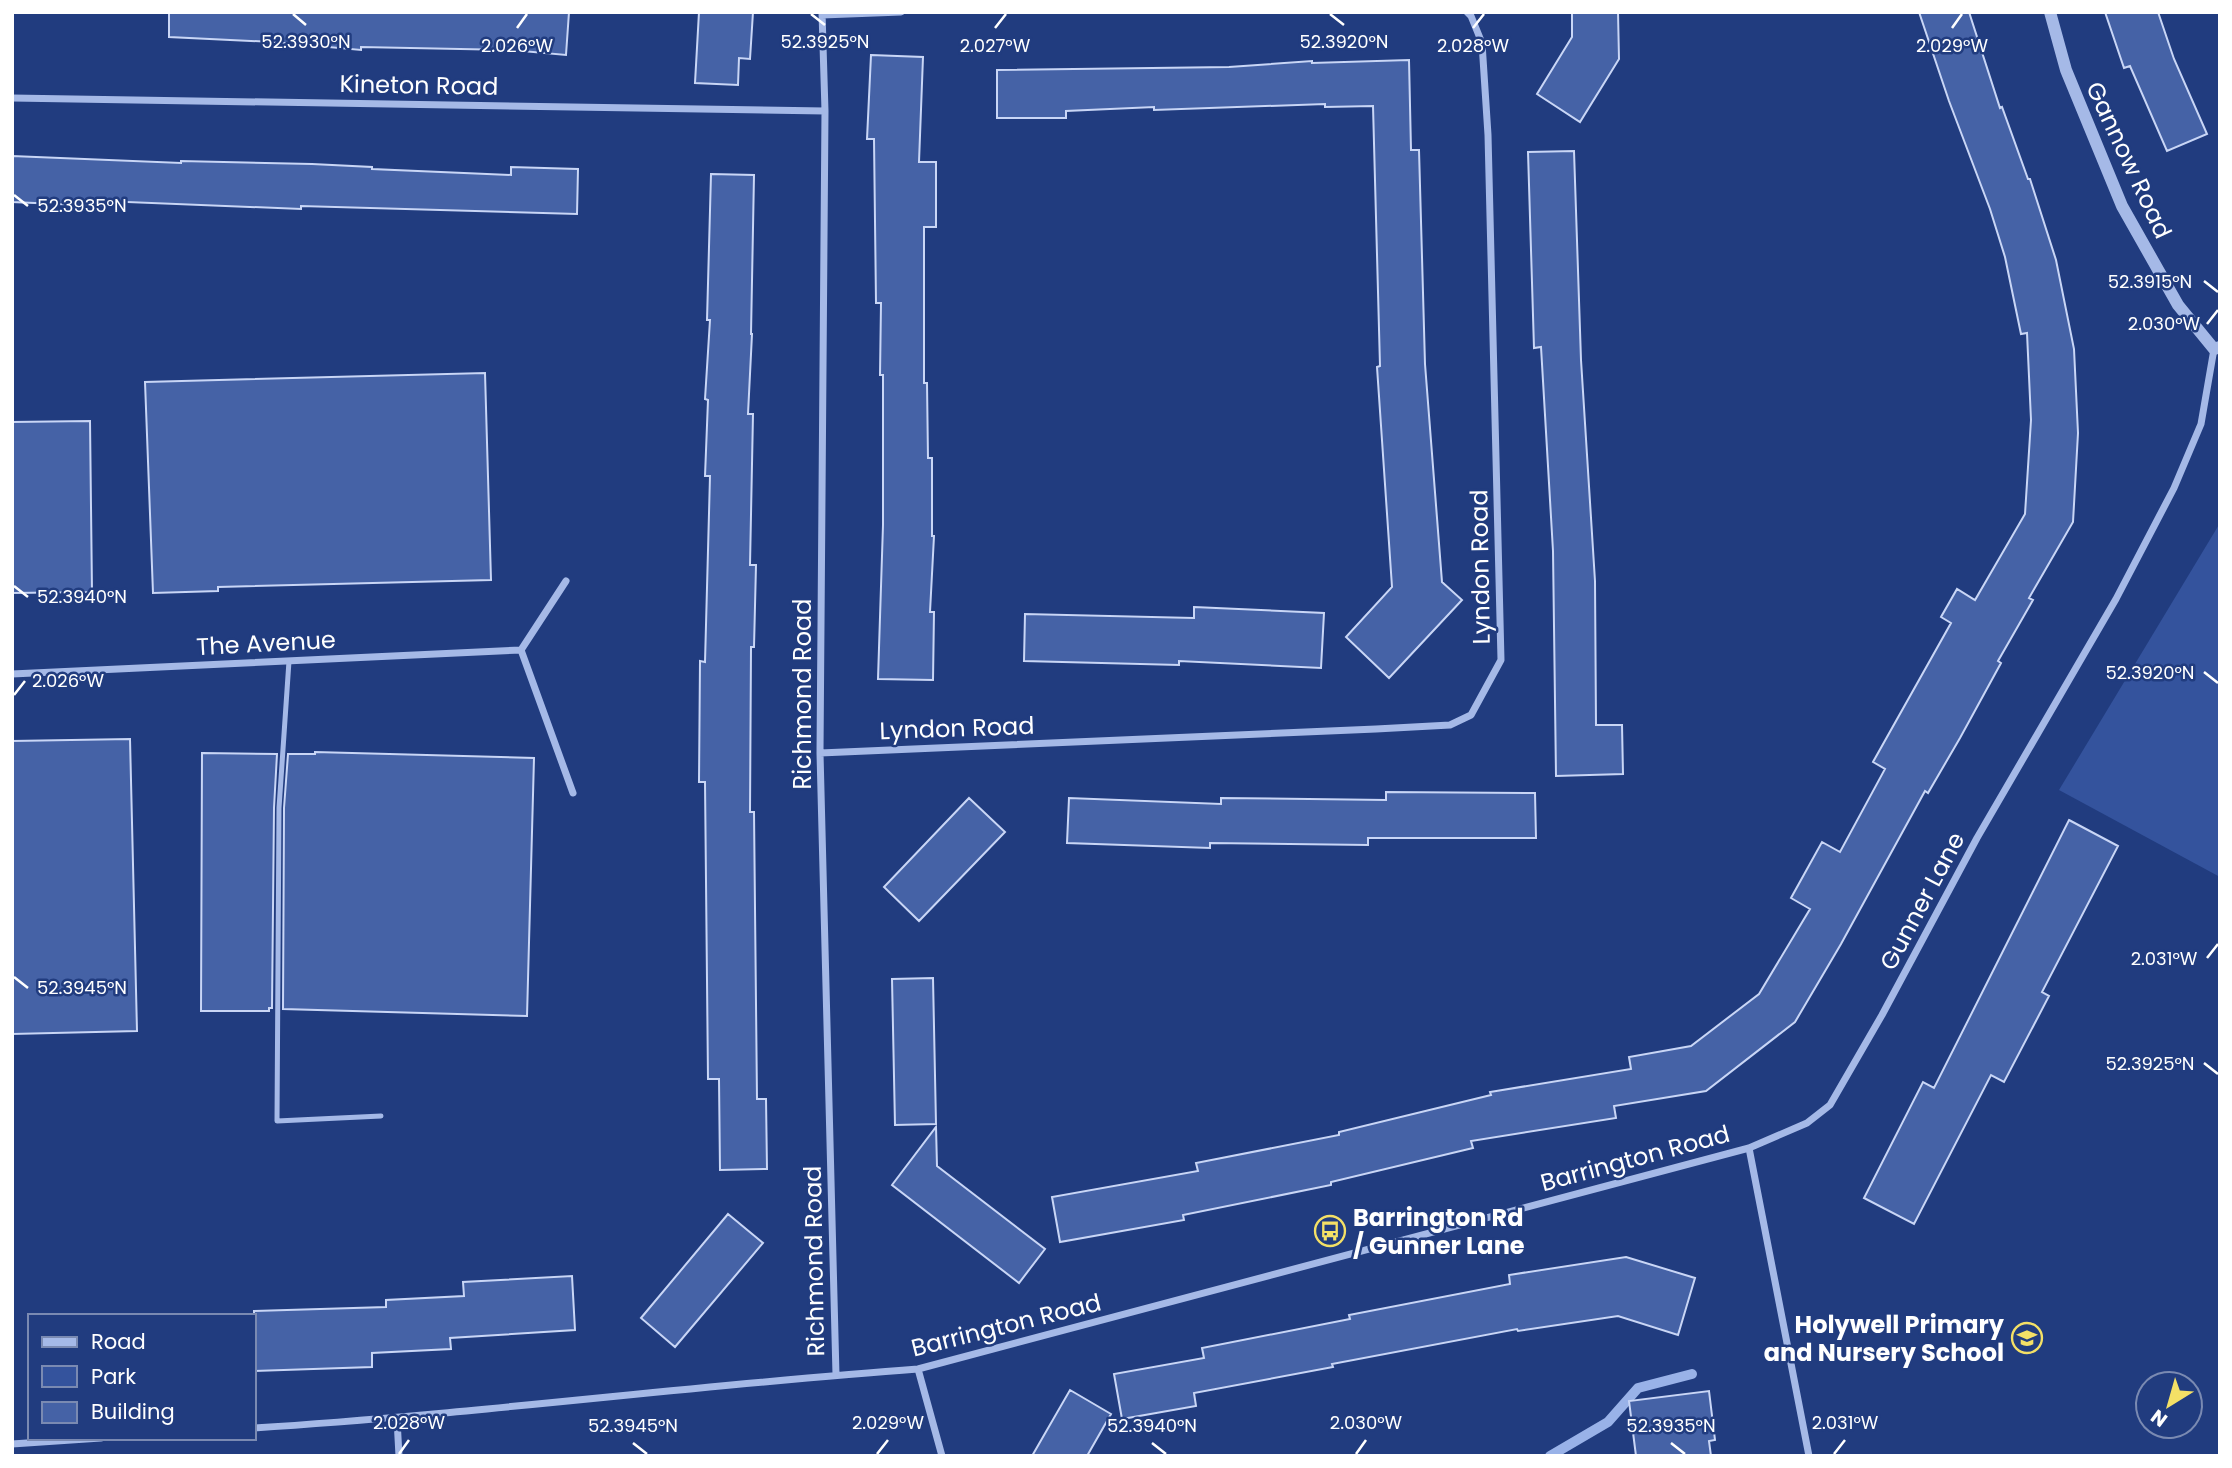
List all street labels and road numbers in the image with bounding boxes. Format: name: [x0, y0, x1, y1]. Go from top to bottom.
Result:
street label: Kineton Road: [339, 67, 499, 103]
street label: Gannow Road: [2078, 76, 2180, 244]
street label: Lyndon Road: [1462, 489, 1498, 645]
street label: Richmond Road: [786, 599, 819, 789]
street label: The Avenue: [195, 623, 337, 663]
street label: Lyndon Road: [879, 709, 1035, 747]
street label: Gunner Lane: [1872, 826, 1972, 976]
street label: Barrington Road: [1537, 1117, 1733, 1199]
street label: Richmond Road: [796, 1165, 832, 1357]
street label: Barrington Road: [908, 1285, 1104, 1365]

